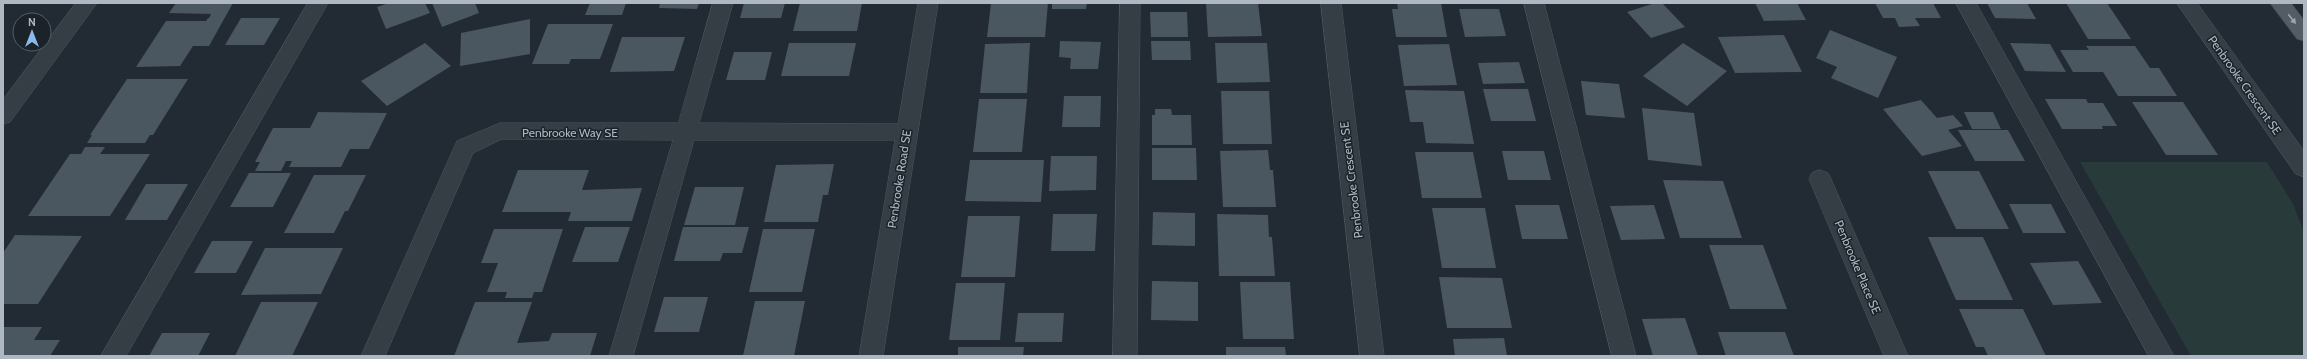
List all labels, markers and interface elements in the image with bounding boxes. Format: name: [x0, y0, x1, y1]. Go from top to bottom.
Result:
north arrow: [12, 12, 52, 52]
one-way arrow: [2288, 13, 2296, 24]
text: N: [28, 15, 36, 29]
street label: Penbrooke Crescent SE: [2205, 33, 2285, 138]
street label: Penbrooke Crescent SE: [1336, 120, 1366, 239]
street label: Penbrooke Way SE: [522, 125, 618, 140]
street label: Penbrooke Road SE: [884, 128, 914, 229]
street label: Penbrooke Place SE: [1832, 218, 1885, 316]

